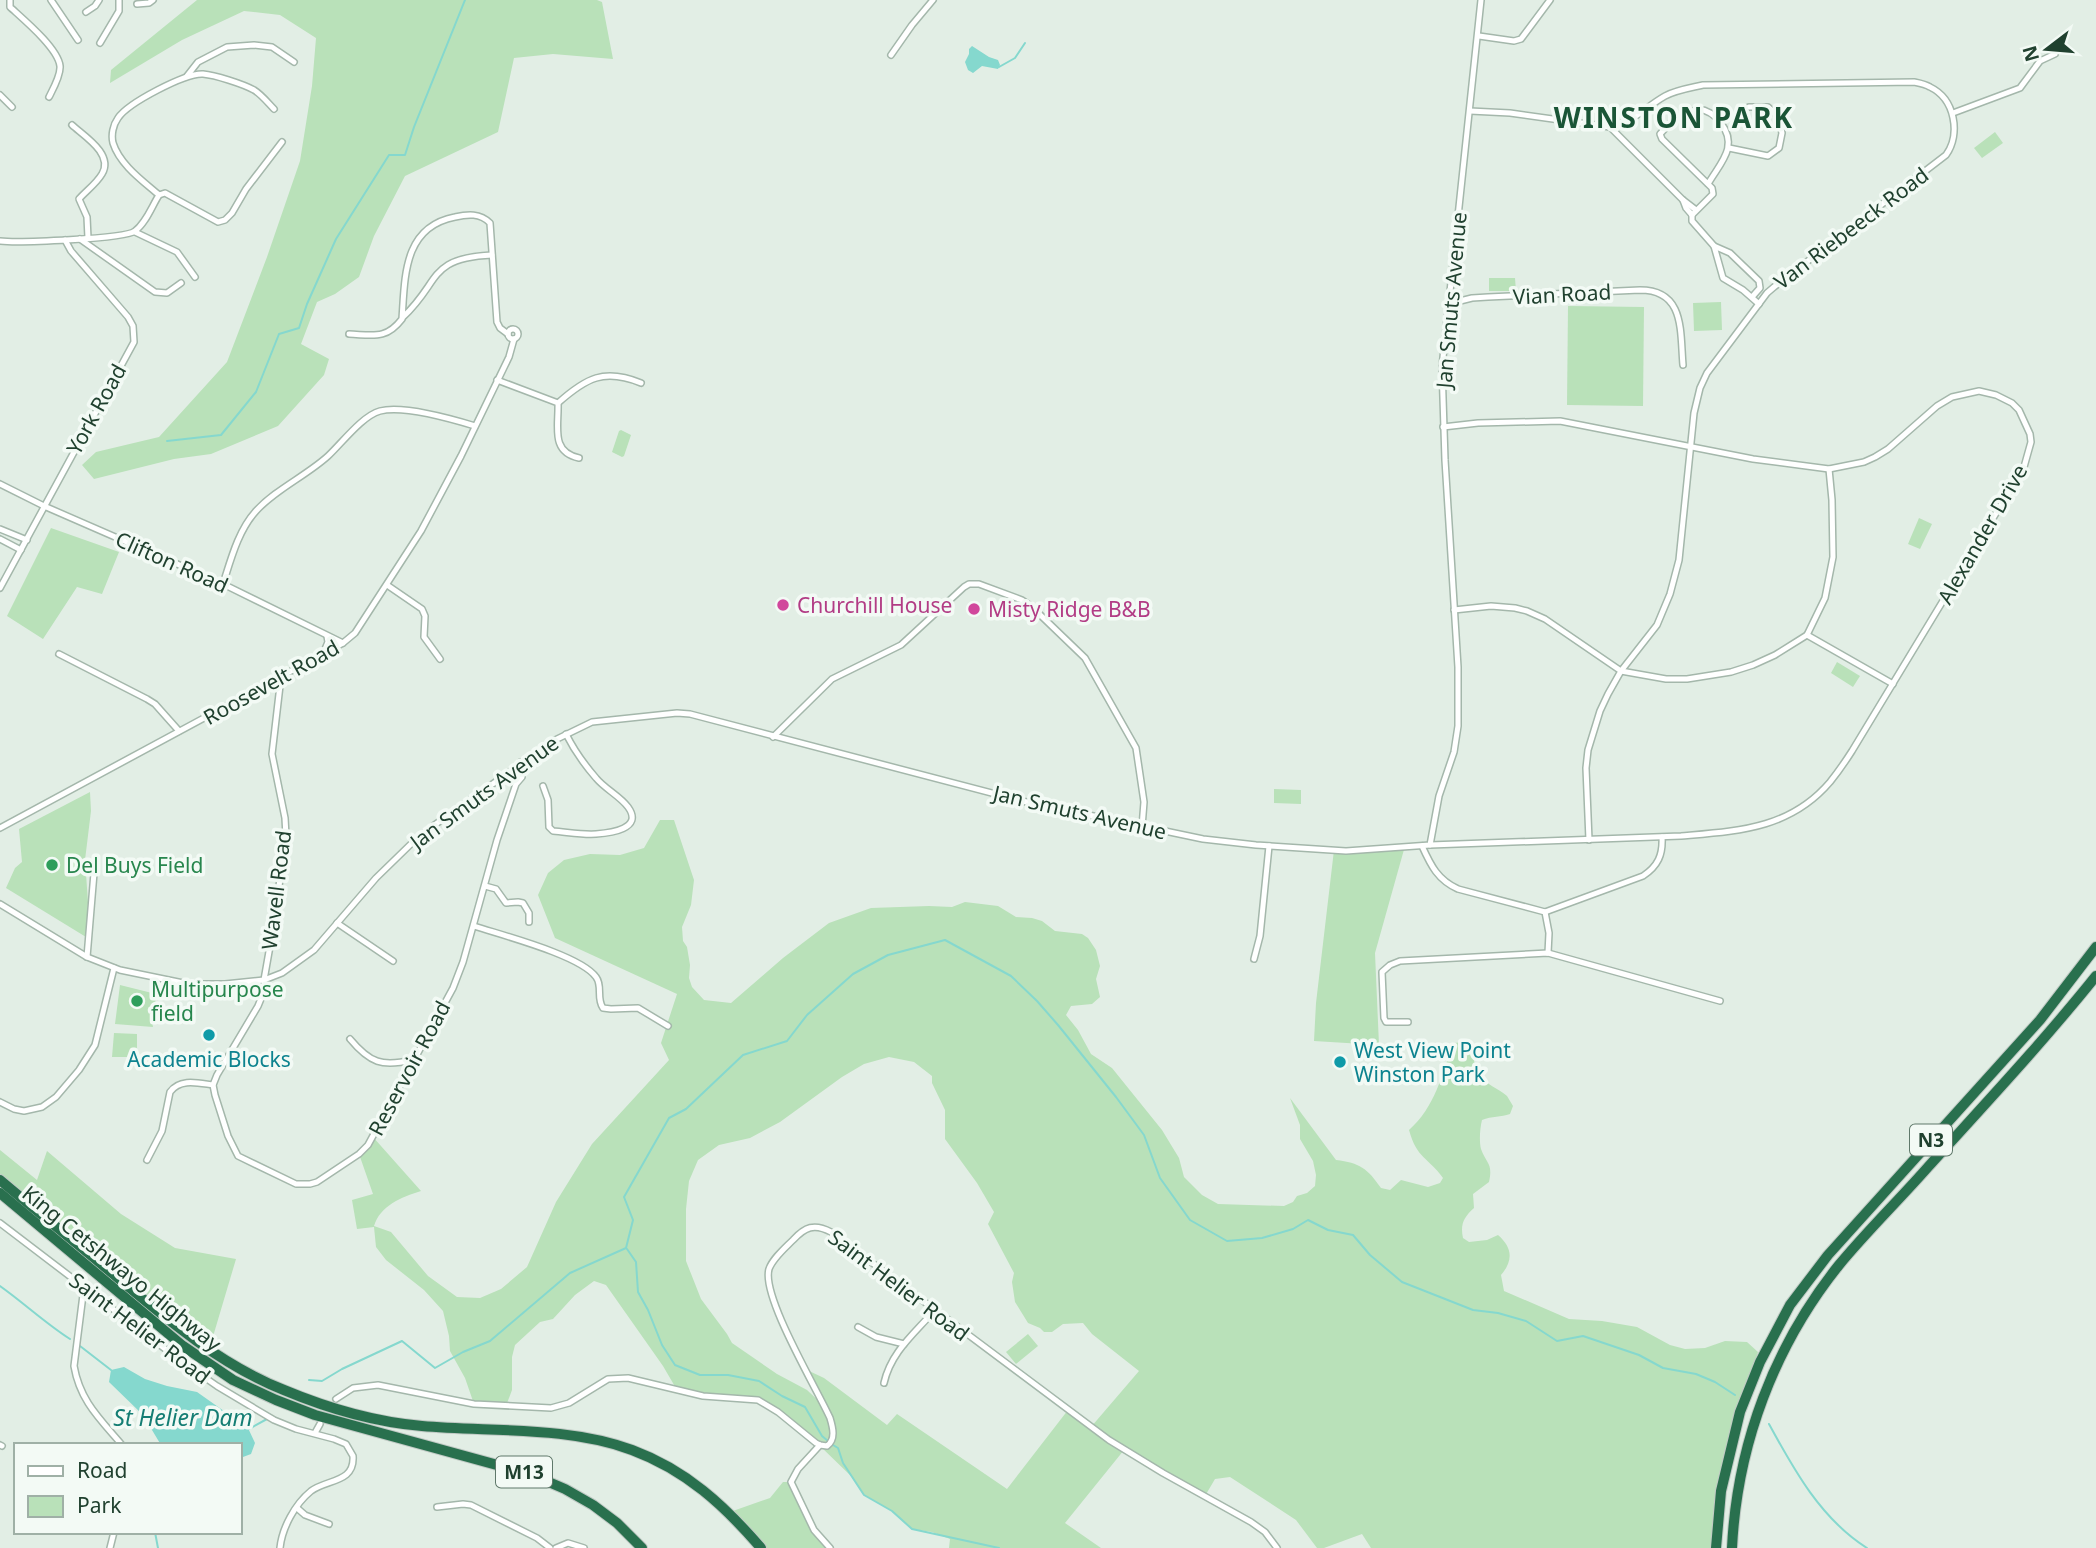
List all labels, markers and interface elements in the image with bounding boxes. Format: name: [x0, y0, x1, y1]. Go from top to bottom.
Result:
north arrow: [2012, 14, 2082, 84]
text: N: [2016, 43, 2045, 65]
district label: WINSTON PARK: [1554, 98, 1794, 136]
street label: Van Riebeeck Road: [1768, 161, 1934, 295]
street label: Jan Smuts Avenue: [1429, 211, 1473, 391]
street label: Vian Road: [1512, 277, 1612, 311]
street label: York Road: [60, 359, 132, 459]
street label: Alexander Drive: [1931, 459, 2033, 609]
street label: Clifton Road: [111, 525, 233, 599]
place label: Churchill House: [797, 591, 952, 619]
place label: Misty Ridge B&B: [988, 595, 1151, 623]
marker: Churchill House: [775, 597, 791, 613]
marker: Misty Ridge B&B: [966, 601, 982, 617]
street label: Roosevelt Road: [198, 633, 344, 731]
street label: Jan Smuts Avenue: [403, 729, 564, 857]
street label: Jan Smuts Avenue: [989, 778, 1169, 846]
street label: Wavell Road: [255, 829, 297, 951]
place label: Del Buys Field: [66, 851, 203, 879]
marker: Del Buys Field: [44, 857, 60, 873]
place label: Multipurpose field: [151, 975, 284, 1027]
marker: Multipurpose field: [129, 993, 145, 1009]
street label: Reservoir Road: [362, 996, 456, 1140]
marker: Academic Blocks: [201, 1027, 217, 1043]
place label: West View Point Winston Park: [1354, 1036, 1511, 1088]
place label: Academic Blocks: [127, 1045, 291, 1073]
marker: West View Point Winston Park: [1332, 1054, 1348, 1070]
road number: N3: [1910, 1124, 1952, 1156]
street label: King Cetshwayo Highway: [17, 1179, 228, 1357]
street label: Saint Helier Road: [823, 1223, 975, 1347]
street label: Saint Helier Road: [64, 1266, 216, 1390]
water label: St Helier Dam: [113, 1401, 253, 1433]
legend: [14, 1443, 242, 1534]
text: Road: [77, 1456, 127, 1484]
road number: M13: [496, 1456, 552, 1488]
text: Park: [77, 1491, 122, 1519]

